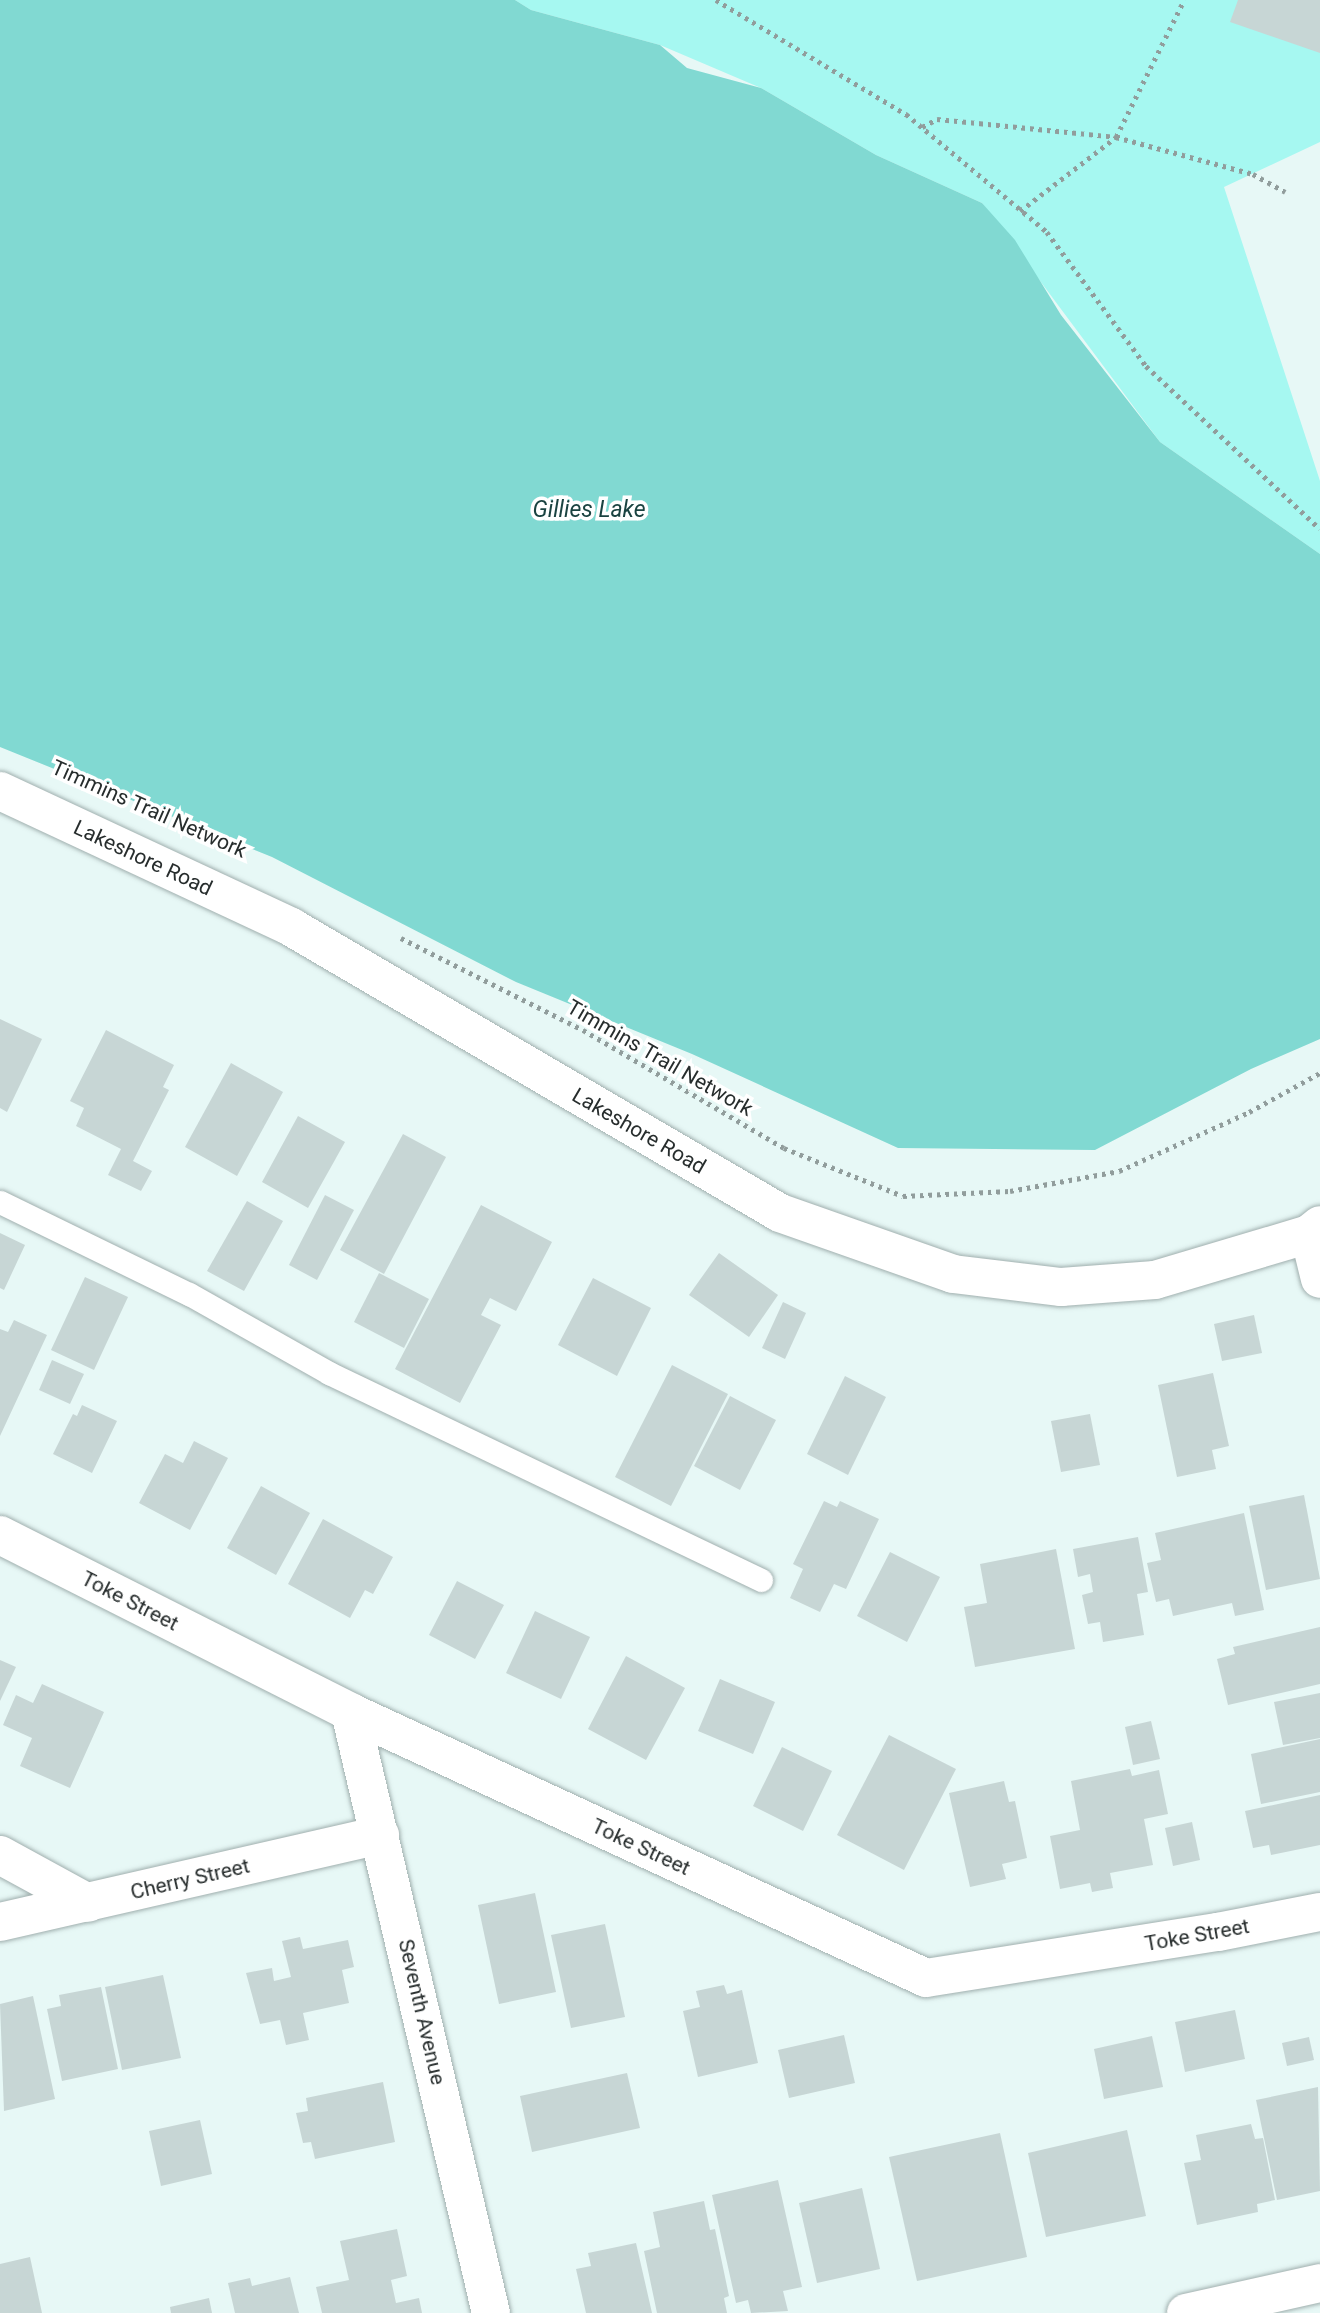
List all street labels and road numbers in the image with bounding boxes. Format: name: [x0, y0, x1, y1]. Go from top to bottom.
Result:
street label: Timmins Trail Network: [47, 755, 251, 863]
street label: Lakeshore Road: [70, 815, 216, 901]
street label: Timmins Trail Network: [562, 994, 758, 1122]
street label: Lakeshore Road: [568, 1083, 710, 1179]
street label: Toke Street: [77, 1566, 183, 1636]
street label: Toke Street: [588, 1813, 694, 1881]
street label: Cherry Street: [128, 1853, 252, 1905]
street label: Toke Street: [1143, 1913, 1251, 1957]
street label: Seventh Avenue: [393, 1937, 451, 2087]

